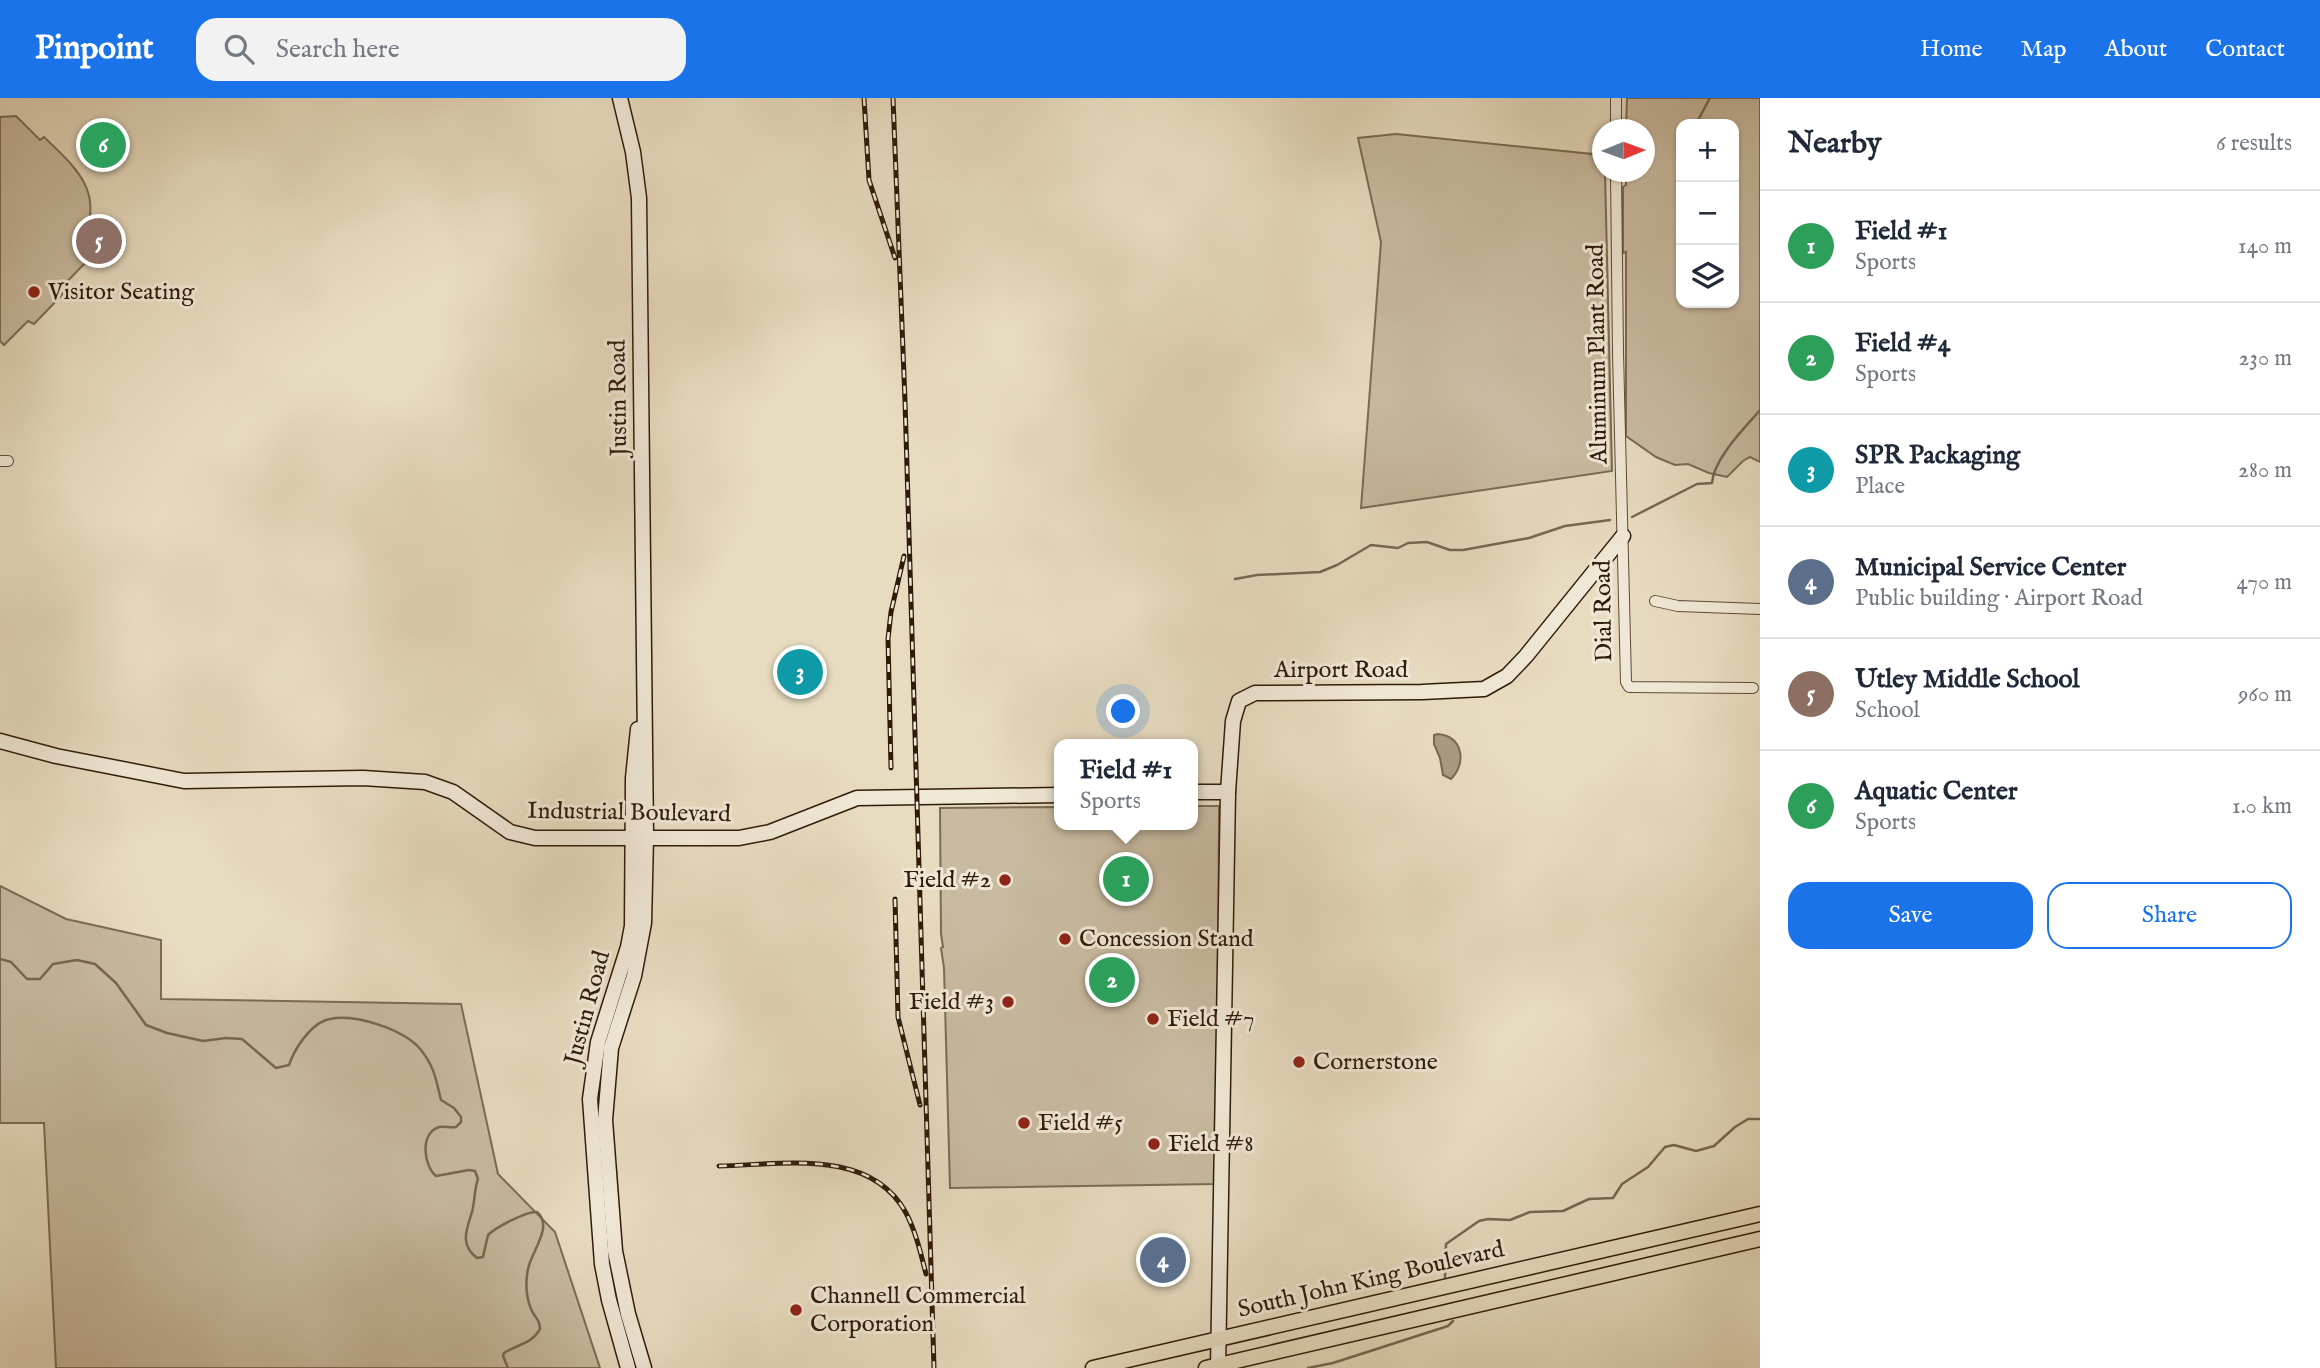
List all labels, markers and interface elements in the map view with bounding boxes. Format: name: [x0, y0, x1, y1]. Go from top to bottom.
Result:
search box: [196, 18, 686, 81]
text: Pinpoint: [35, 28, 154, 70]
icon: search: [220, 30, 258, 68]
text: Search here: [276, 33, 400, 66]
text: Home: [1920, 34, 1983, 65]
text: Map: [2021, 34, 2067, 65]
text: About: [2105, 34, 2167, 65]
text: Contact: [2205, 34, 2285, 65]
pin: 6: [80, 119, 126, 171]
north arrow: [1592, 119, 1655, 182]
map controls: [1676, 119, 1739, 308]
button: +: [1676, 119, 1739, 182]
text: Nearby: [1788, 125, 1881, 163]
text: 6 results: [2216, 129, 2292, 158]
button: −: [1676, 182, 1739, 245]
pin: 5: [76, 215, 122, 267]
text: Field #1: [1855, 215, 1947, 248]
text: 1: [1807, 232, 1815, 261]
text: 140 m: [2238, 232, 2292, 261]
street label: Aluminum Plant Road: [1581, 243, 1615, 465]
button: layers: [1676, 245, 1739, 308]
text: Sports: [1855, 248, 1916, 277]
place label: Visitor Seating: [47, 277, 195, 308]
marker: Visitor Seating: [26, 284, 42, 300]
text: Field #4: [1855, 327, 1950, 360]
street label: Justin Road: [602, 339, 636, 460]
text: 2: [1806, 344, 1816, 373]
text: 230 m: [2239, 344, 2292, 373]
text: Sports: [1855, 360, 1916, 389]
text: SPR Packaging: [1855, 439, 2020, 472]
text: 3: [1807, 456, 1815, 485]
text: 280 m: [2238, 456, 2292, 485]
text: Place: [1855, 472, 1905, 501]
text: Municipal Service Center: [1855, 551, 2126, 584]
street label: Dial Road: [1588, 559, 1620, 662]
text: 4: [1805, 568, 1817, 597]
text: 470 m: [2237, 568, 2292, 597]
text: Public building · Airport Road: [1855, 584, 2143, 613]
pin: 3: [777, 646, 823, 698]
street label: Airport Road: [1273, 655, 1408, 686]
text: Utley Middle School: [1855, 663, 2080, 696]
text: 5: [1807, 680, 1815, 709]
text: 960 m: [2238, 680, 2292, 709]
your location: [1106, 694, 1140, 728]
text: School: [1855, 696, 1920, 725]
popup: [1054, 739, 1198, 830]
text: Field #1: [1080, 754, 1172, 787]
text: Aquatic Center: [1855, 775, 2017, 808]
text: Sports: [1080, 787, 1141, 816]
text: 6: [1806, 792, 1816, 821]
text: 1.0 km: [2232, 792, 2292, 821]
street label: Industrial Boulevard: [527, 796, 731, 830]
text: Sports: [1855, 808, 1916, 837]
pin: 1: [1103, 853, 1149, 905]
place label: Field #2: [903, 865, 991, 896]
marker: Field #2: [997, 872, 1013, 888]
button: Save: [1788, 882, 2033, 949]
button: Share: [2047, 882, 2292, 949]
place label: Concession Stand: [1079, 924, 1254, 955]
marker: Concession Stand: [1057, 931, 1073, 947]
street label: Justin Road: [557, 947, 618, 1071]
pin: 2: [1089, 954, 1135, 1006]
place label: Field #3: [909, 987, 994, 1018]
marker: Field #3: [1000, 994, 1016, 1010]
place label: Field #7: [1167, 1004, 1255, 1035]
marker: Field #7: [1145, 1011, 1161, 1027]
place label: Cornerstone: [1313, 1047, 1438, 1078]
marker: Cornerstone: [1291, 1054, 1307, 1070]
place label: Field #5: [1038, 1108, 1123, 1139]
marker: Field #5: [1016, 1115, 1032, 1131]
place label: Field #8: [1168, 1129, 1254, 1160]
marker: Field #8: [1146, 1136, 1162, 1152]
pin: 4: [1140, 1234, 1186, 1286]
street label: South John King Boulevard: [1235, 1234, 1508, 1326]
place label: Channell Commercial Corporation: [810, 1281, 1026, 1340]
marker: Channell Commercial Corporation: [788, 1302, 804, 1318]

